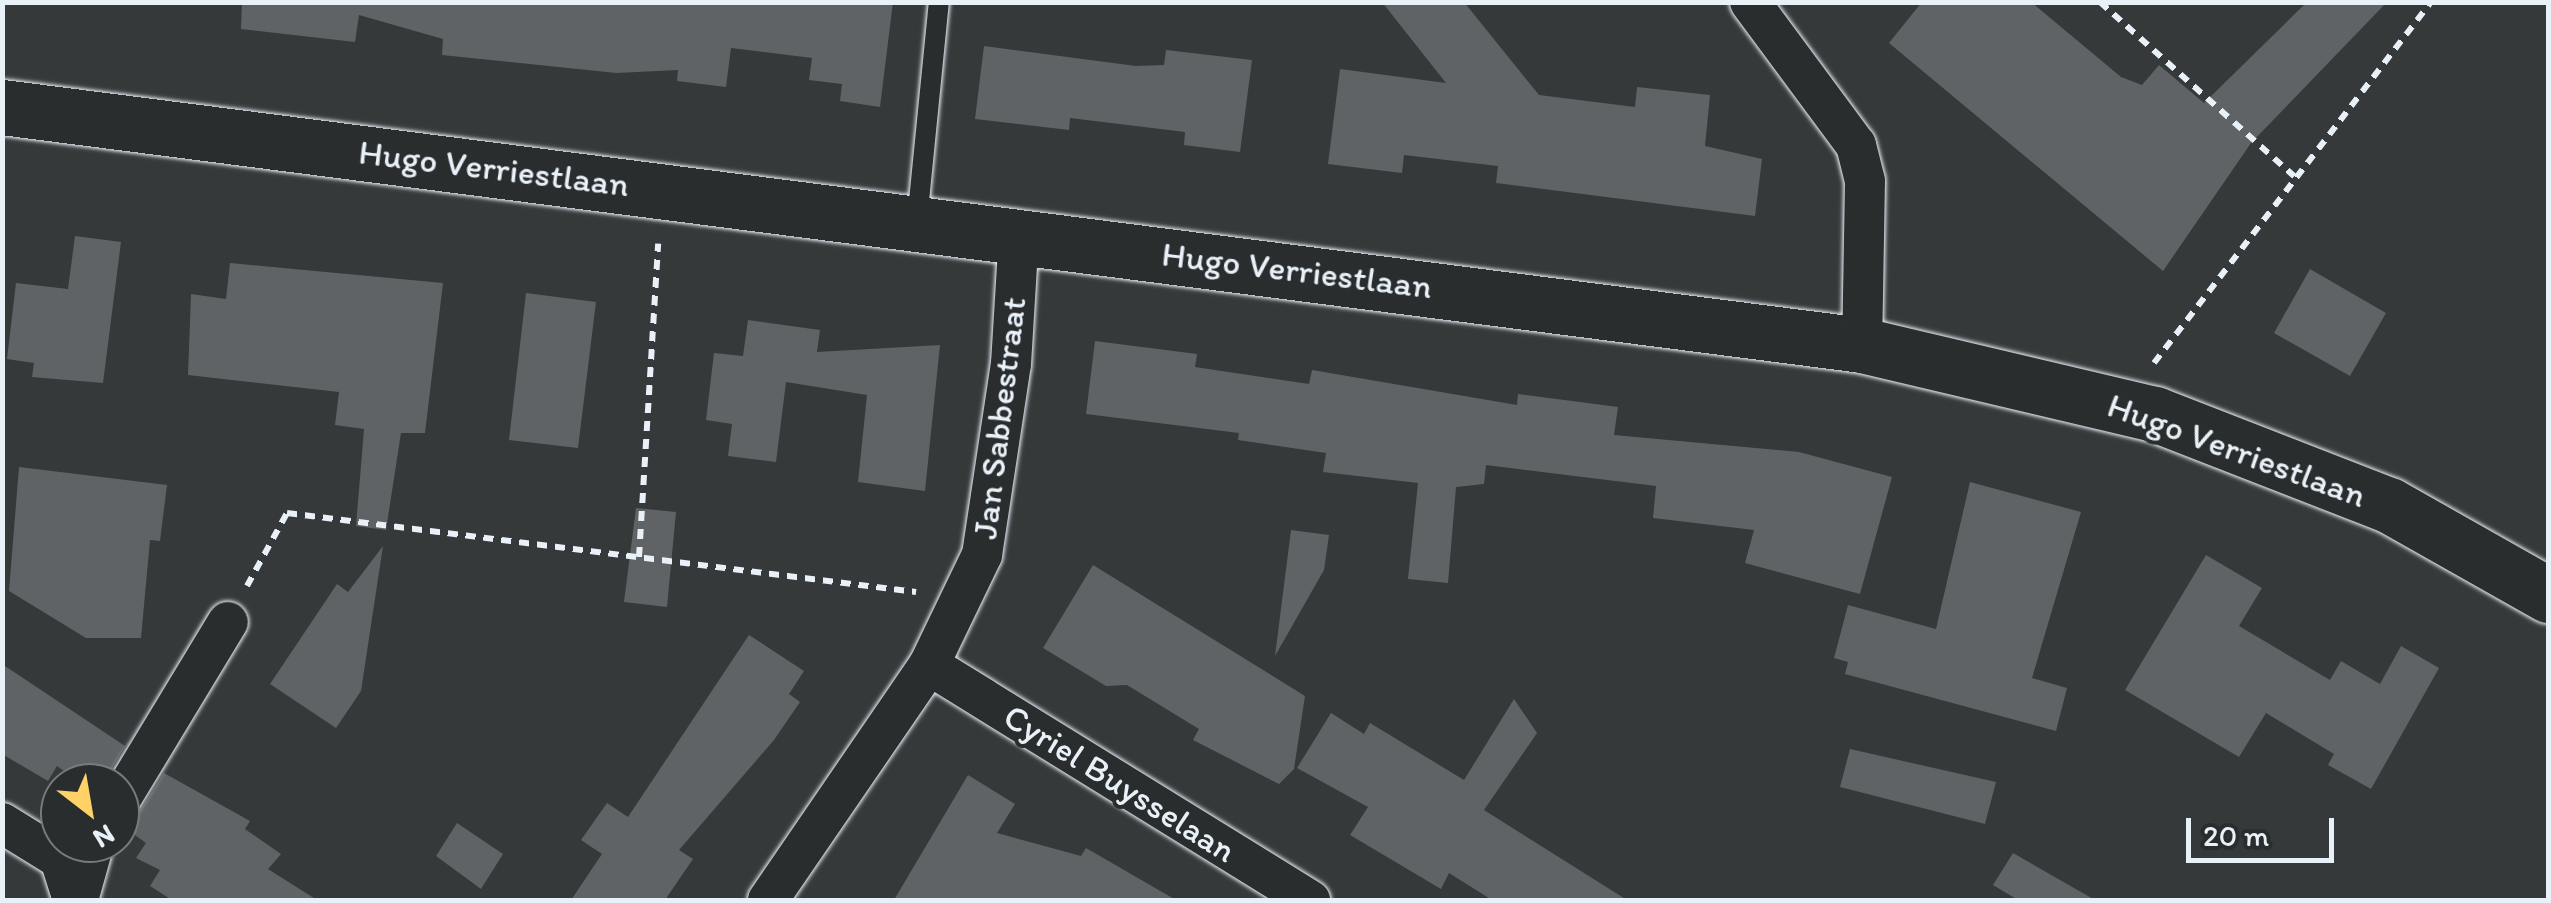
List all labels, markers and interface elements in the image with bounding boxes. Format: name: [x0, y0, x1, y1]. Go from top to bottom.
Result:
street label: Hugo Verriestlaan: [357, 131, 631, 205]
street label: Hugo Verriestlaan: [1160, 233, 1434, 307]
street label: Jan Sabbestraat: [963, 294, 1035, 542]
street label: Hugo Verriestlaan: [2103, 384, 2371, 516]
street label: Cyriel Buysselaan: [996, 695, 1244, 871]
north arrow: [40, 763, 140, 863]
scale bar: [2191, 798, 2338, 860]
text: 20 m: [2203, 817, 2269, 854]
text: N: [88, 818, 121, 856]

